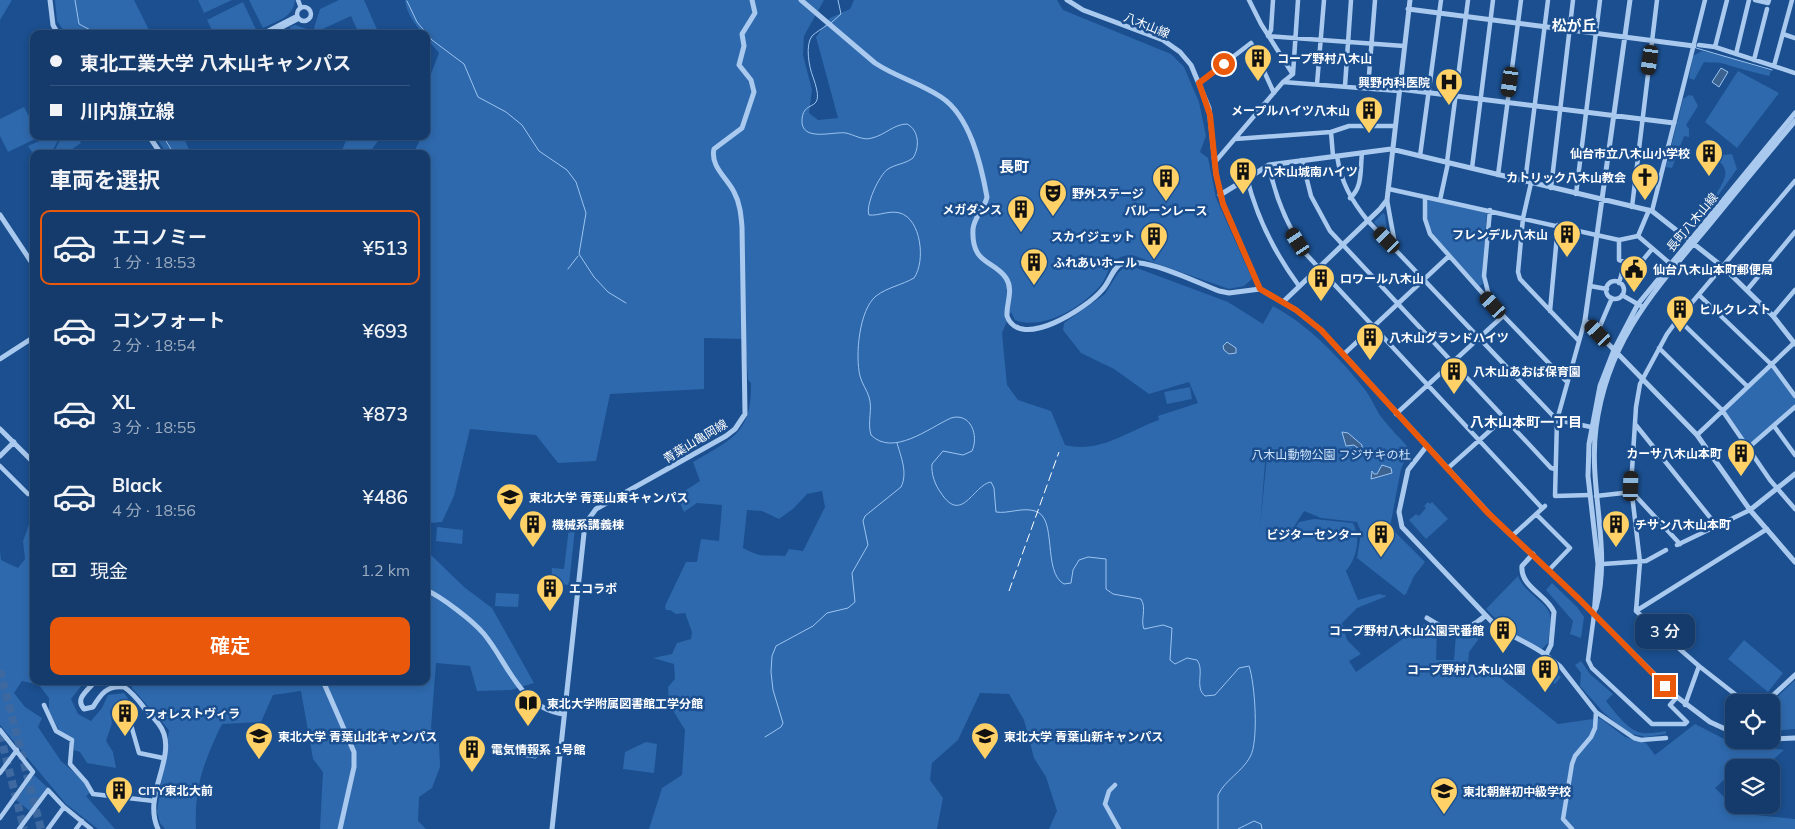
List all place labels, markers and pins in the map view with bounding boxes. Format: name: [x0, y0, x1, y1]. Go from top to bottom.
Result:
building icon: コープ野村八木山: [1243, 43, 1273, 82]
place label: コープ野村八木山: [1277, 51, 1372, 66]
hospital icon: 興野内科医院: [1434, 67, 1464, 106]
place label: 興野内科医院: [1358, 75, 1430, 90]
building icon: メープルハイツ八木山: [1354, 95, 1384, 134]
place label: メープルハイツ八木山: [1231, 103, 1350, 118]
building icon: 仙台市立八木山小学校: [1694, 138, 1724, 177]
place label: 仙台市立八木山小学校: [1570, 146, 1690, 161]
building icon: 八木山城南ハイツ: [1228, 156, 1258, 195]
church icon: カトリック八木山教会: [1630, 162, 1660, 201]
building icon: バルーンレース: [1151, 163, 1181, 202]
place label: 八木山城南ハイツ: [1262, 164, 1358, 179]
place label: カトリック八木山教会: [1506, 170, 1626, 185]
theatre icon: 野外ステージ: [1038, 178, 1068, 217]
place label: 野外ステージ: [1072, 186, 1144, 201]
building icon: メガダンス: [1006, 194, 1036, 233]
place label: メガダンス: [942, 202, 1002, 217]
place label: バルーンレース: [1125, 203, 1207, 218]
building icon: フレンデル八木山: [1552, 219, 1582, 258]
building icon: スカイジェット: [1139, 221, 1169, 260]
place label: フレンデル八木山: [1452, 227, 1548, 242]
place label: スカイジェット: [1051, 229, 1135, 244]
building icon: ふれあいホール: [1019, 247, 1049, 286]
public building icon: 仙台八木山本町郵便局: [1619, 254, 1649, 293]
place label: ふれあいホール: [1053, 255, 1137, 270]
place label: 仙台八木山本町郵便局: [1653, 262, 1773, 277]
building icon: ロワール八木山: [1306, 263, 1336, 302]
place label: ロワール八木山: [1340, 271, 1424, 286]
building icon: ヒルクレスト: [1665, 294, 1695, 333]
place label: ヒルクレスト: [1699, 302, 1771, 317]
building icon: 八木山グランドハイツ: [1355, 322, 1385, 361]
place label: 八木山グランドハイツ: [1389, 330, 1509, 345]
building icon: 八木山あおば保育園: [1439, 356, 1469, 395]
place label: 八木山あおば保育園: [1473, 364, 1581, 379]
building icon: カーサ八木山本町: [1726, 438, 1756, 477]
place label: カーサ八木山本町: [1626, 446, 1722, 461]
school or university icon: 東北大学 青葉山東キャンパス: [495, 482, 525, 521]
place label: 東北大学 青葉山東キャンパス: [529, 490, 688, 505]
building icon: 機械系講義棟: [518, 509, 548, 548]
building icon: チサン八木山本町: [1601, 509, 1631, 548]
place label: 機械系講義棟: [552, 517, 624, 532]
place label: チサン八木山本町: [1635, 517, 1731, 532]
building icon: ビジターセンター: [1366, 519, 1396, 558]
place label: ビジターセンター: [1266, 527, 1362, 542]
building icon: エコラボ: [535, 573, 565, 612]
place label: エコラボ: [569, 581, 617, 596]
building icon: コープ野村八木山公園弐番館: [1488, 615, 1518, 654]
place label: コープ野村八木山公園弐番館: [1329, 623, 1484, 638]
building icon: コープ野村八木山公園: [1530, 654, 1560, 693]
place label: コープ野村八木山公園: [1407, 662, 1526, 677]
library icon: 東北大学附属図書館工学分館: [513, 688, 543, 727]
place label: 東北大学附属図書館工学分館: [547, 696, 703, 711]
building icon: フォレストヴィラ: [110, 698, 140, 737]
place label: フォレストヴィラ: [144, 706, 240, 721]
school or university icon: 東北大学 青葉山北キャンパス: [244, 721, 274, 760]
school or university icon: 東北大学 青葉山新キャンパス: [970, 721, 1000, 760]
place label: 東北大学 青葉山北キャンパス: [278, 729, 437, 744]
place label: 東北大学 青葉山新キャンパス: [1004, 729, 1163, 744]
building icon: 電気情報系 1号館: [457, 734, 487, 773]
place label: 電気情報系 1号館: [491, 742, 586, 757]
building icon: CITY東北大前: [104, 775, 134, 814]
school or university icon: 東北朝鮮初中級学校: [1429, 776, 1459, 815]
place label: CITY東北大前: [138, 783, 213, 798]
place label: 東北朝鮮初中級学校: [1463, 784, 1571, 799]

